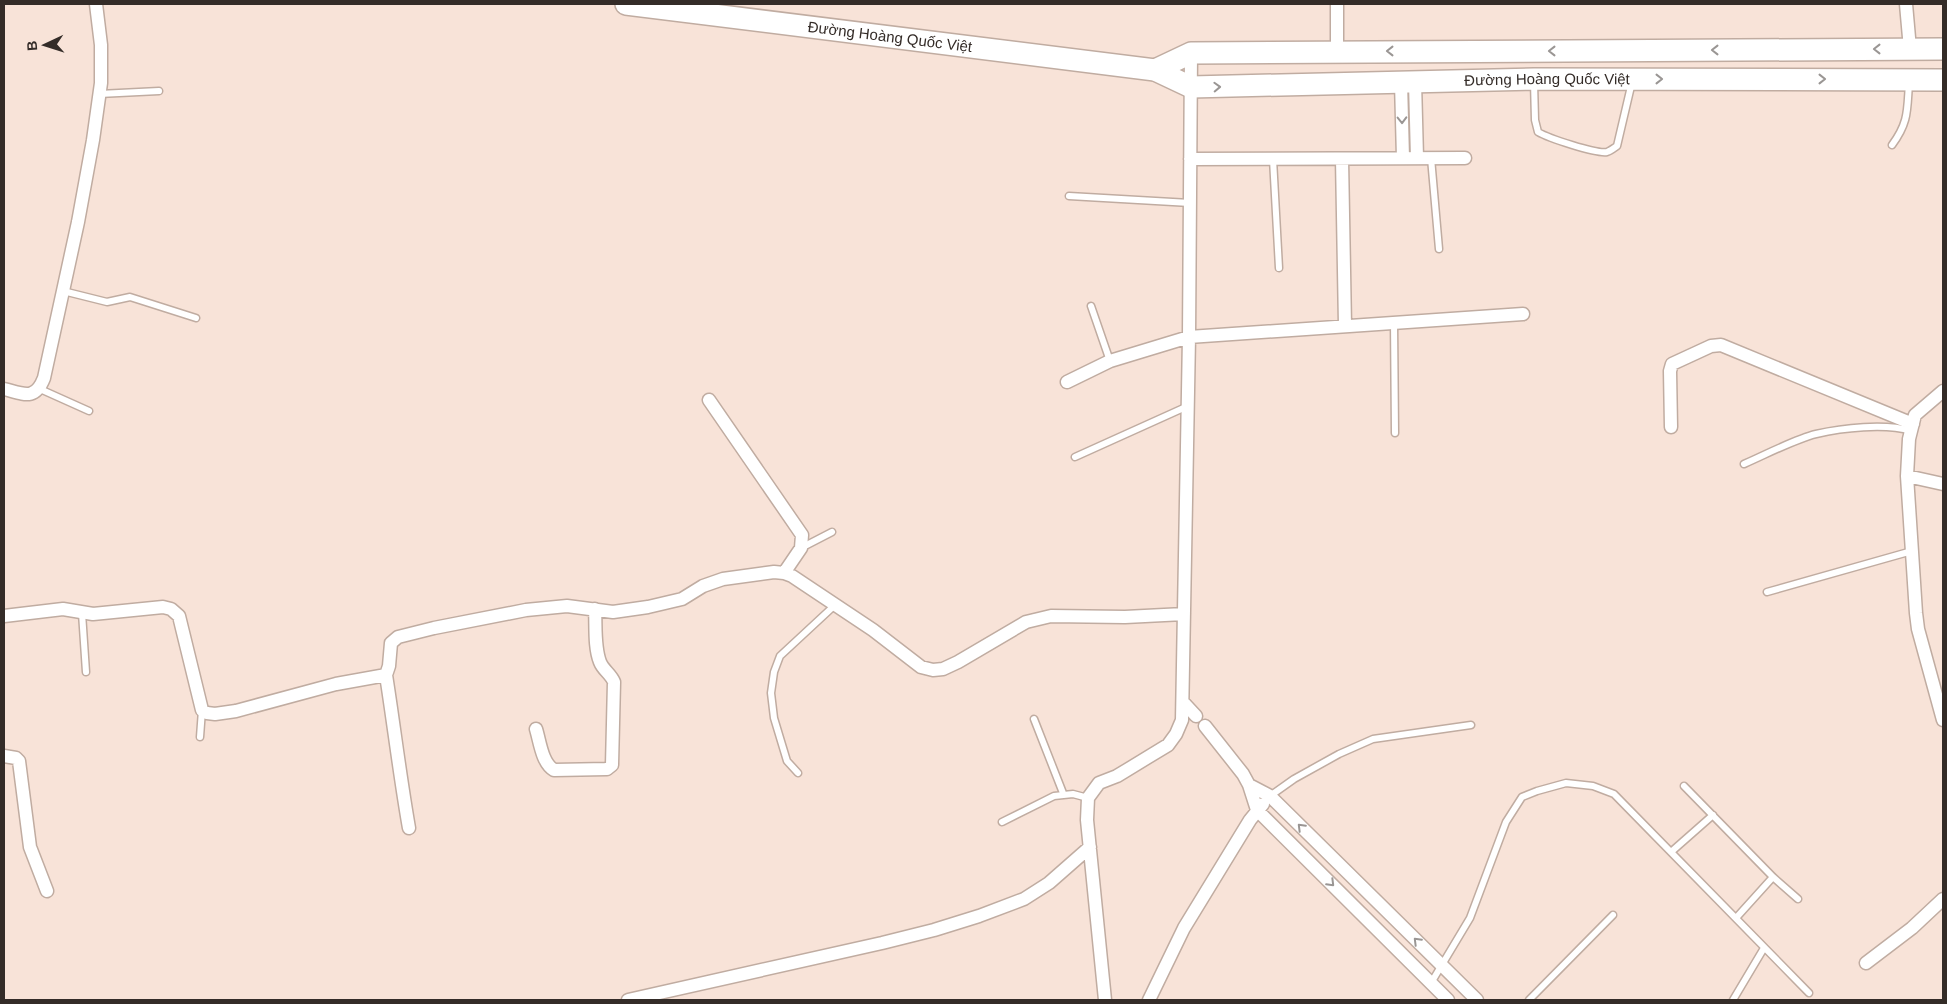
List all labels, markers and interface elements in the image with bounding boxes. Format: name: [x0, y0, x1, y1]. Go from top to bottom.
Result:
street label: Đường Hoàng Quốc Việt: [807, 18, 974, 55]
north arrow: [20, 20, 70, 70]
text: B: [24, 40, 40, 52]
one-way arrow: [1873, 44, 1880, 54]
one-way arrow: [1710, 45, 1718, 55]
one-way arrow: [1385, 46, 1393, 56]
one-way arrow: [1548, 46, 1556, 56]
street label: Đường Hoàng Quốc Việt: [1464, 70, 1631, 89]
one-way arrow: [1656, 74, 1663, 84]
one-way arrow: [1818, 74, 1826, 84]
one-way arrow: [1213, 82, 1221, 92]
one-way arrow: [1397, 116, 1407, 124]
one-way arrow: [1298, 824, 1307, 833]
one-way arrow: [1325, 877, 1334, 886]
one-way arrow: [1414, 938, 1423, 947]

